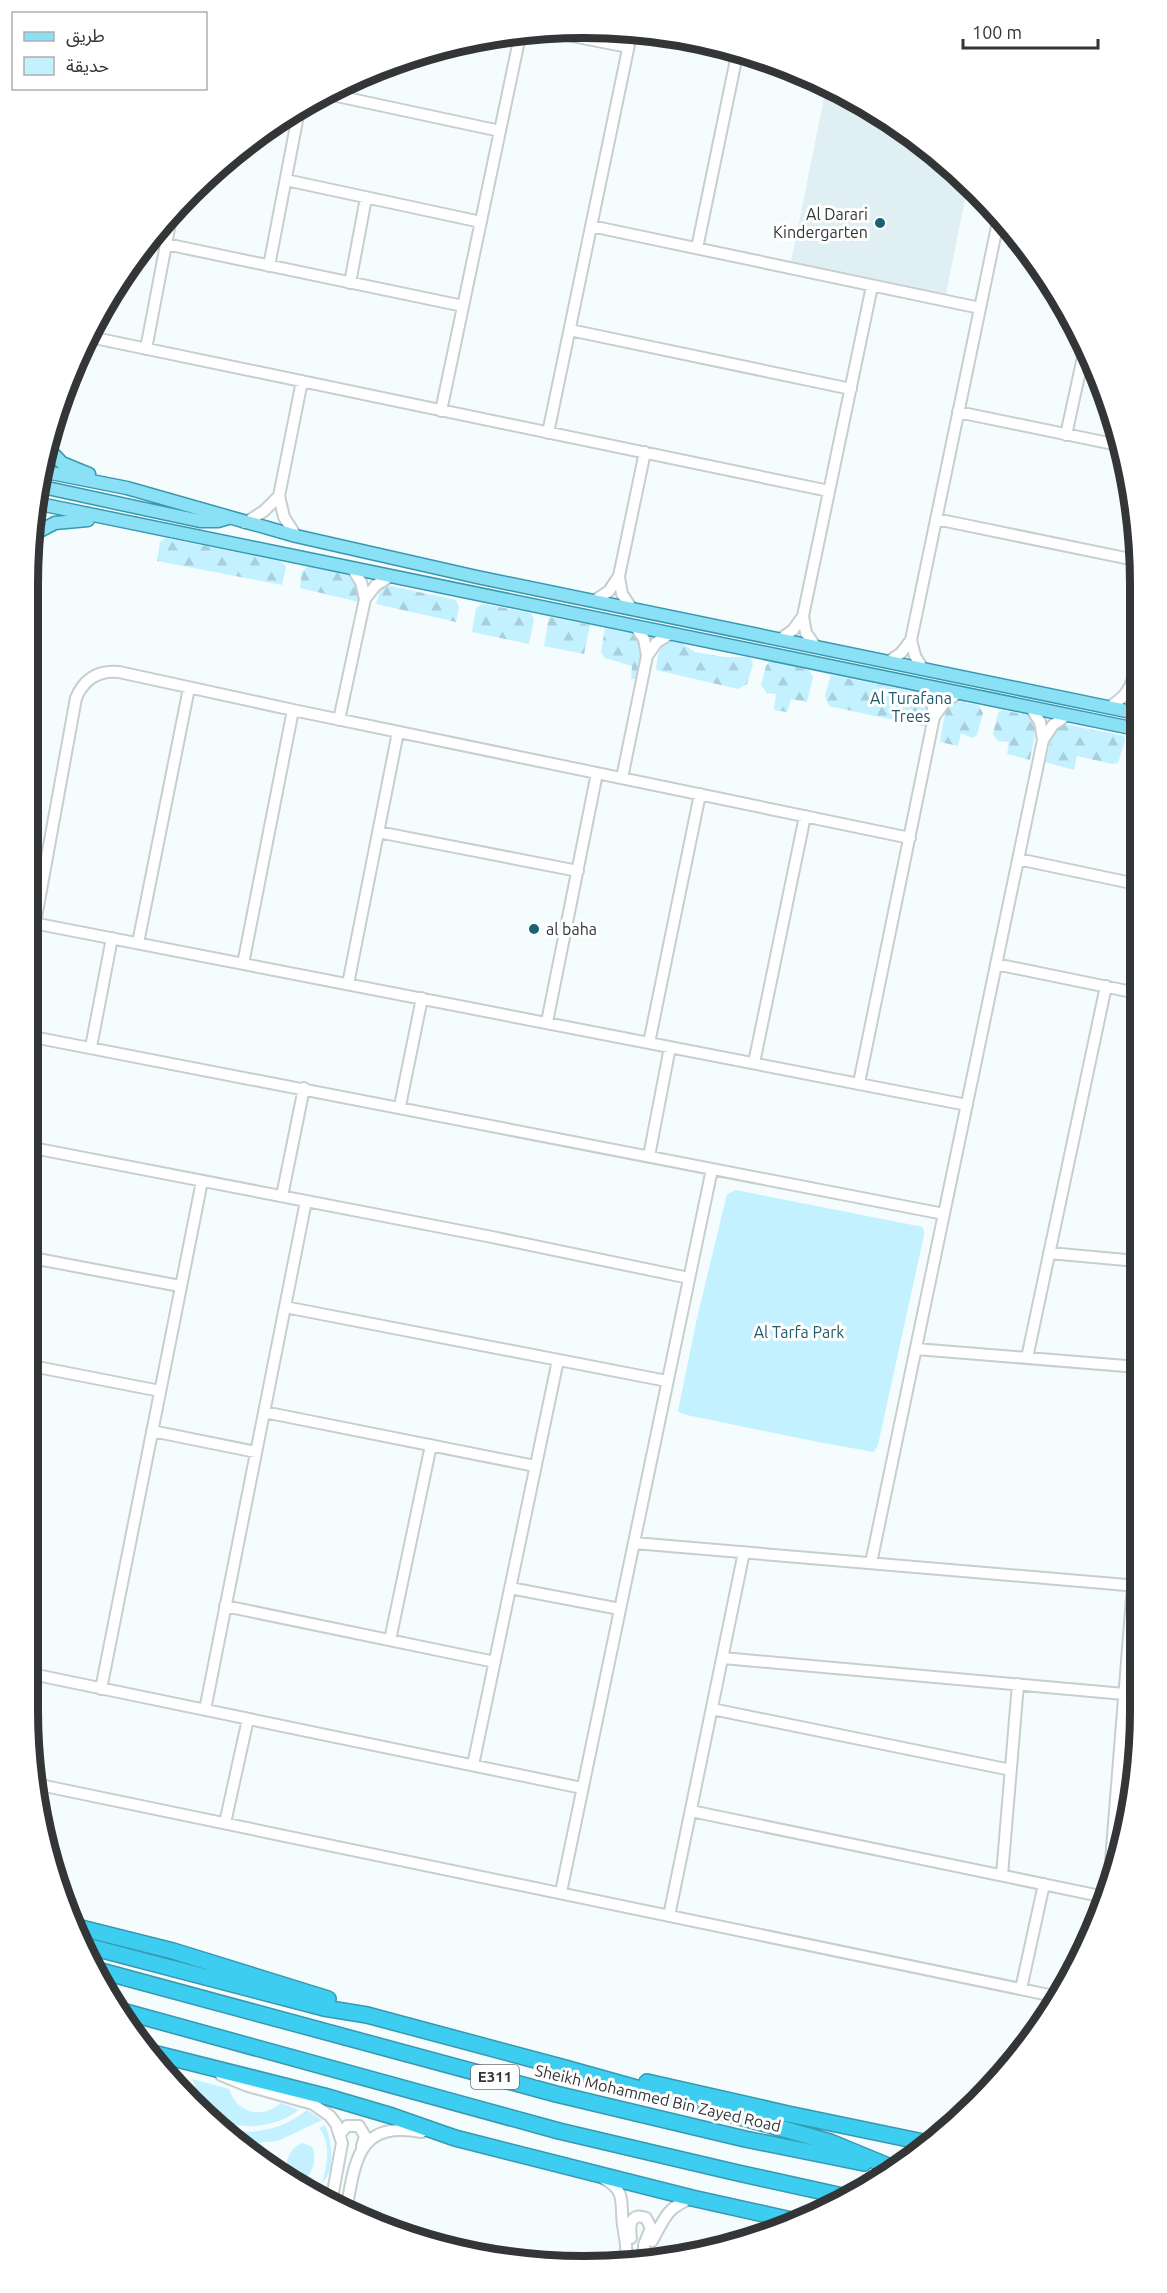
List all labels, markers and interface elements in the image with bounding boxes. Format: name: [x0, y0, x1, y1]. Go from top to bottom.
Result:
legend: [12, 12, 207, 90]
scale bar: [963, 12, 1098, 50]
text: 100 m: [972, 22, 1022, 42]
text: طريق: [66, 25, 105, 47]
text: حديقة: [66, 55, 109, 75]
place label: Al Darari Kindergarten: [773, 205, 868, 241]
marker: Al Darari Kindergarten: [873, 216, 887, 230]
park label: Al Turafana Trees: [870, 689, 952, 725]
place label: al baha: [546, 920, 597, 938]
marker: al baha: [527, 922, 541, 936]
park label: Al Tarfa Park: [754, 1323, 844, 1341]
street label: Sheikh Mohammed Bin Zayed Road: [533, 2061, 783, 2135]
road number: E311: [471, 2065, 519, 2089]

